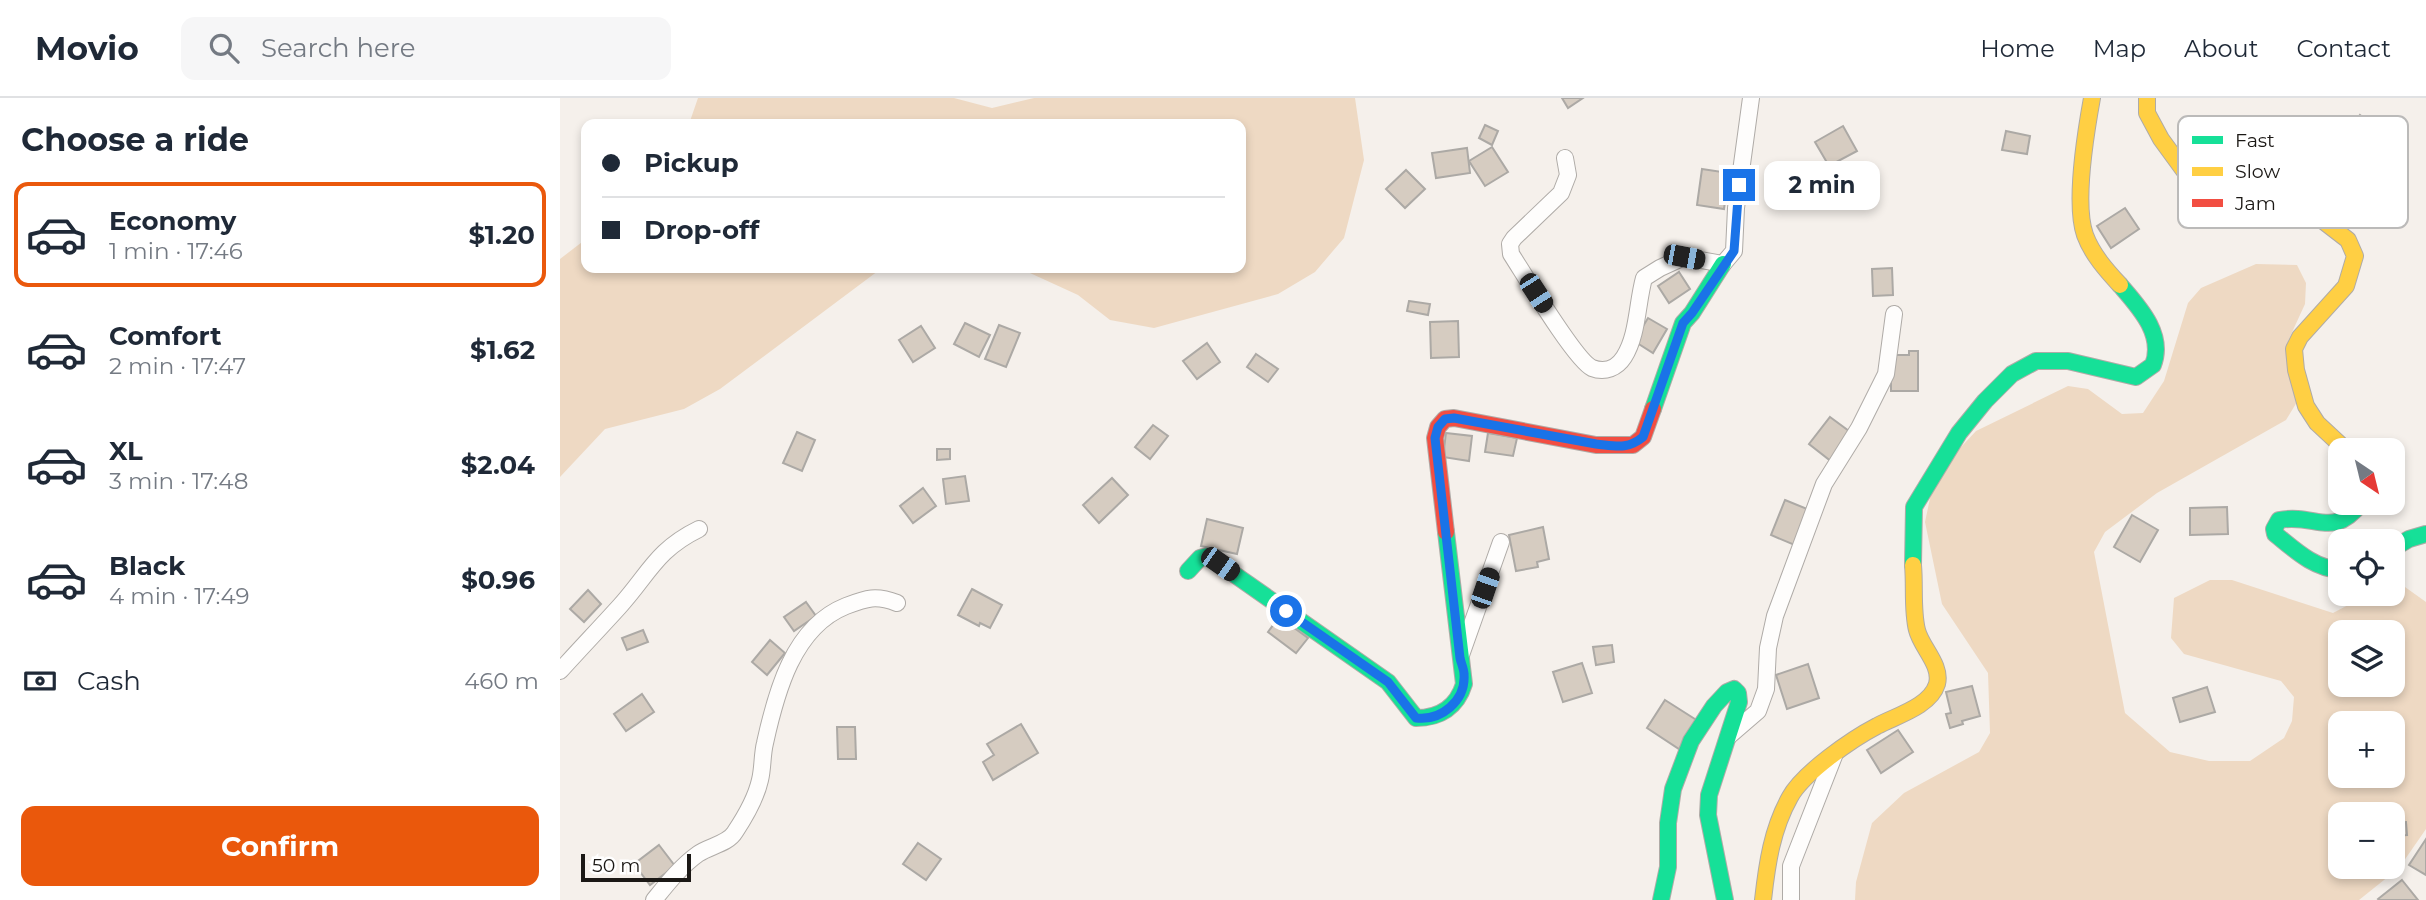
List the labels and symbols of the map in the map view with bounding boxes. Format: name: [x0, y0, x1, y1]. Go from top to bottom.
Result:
legend: [2178, 116, 2408, 228]
text: Fast: [2235, 129, 2275, 152]
callout: 2 min: [1764, 160, 1879, 210]
text: Slow: [2235, 160, 2280, 183]
route end: [1723, 169, 1755, 201]
text: Jam: [2234, 192, 2276, 215]
car: [1662, 243, 1707, 271]
car: [1516, 270, 1557, 316]
north arrow: [2328, 438, 2404, 514]
car: [1197, 543, 1244, 585]
car: [1469, 565, 1502, 611]
route start: [1270, 595, 1302, 627]
scale bar: [581, 851, 691, 883]

